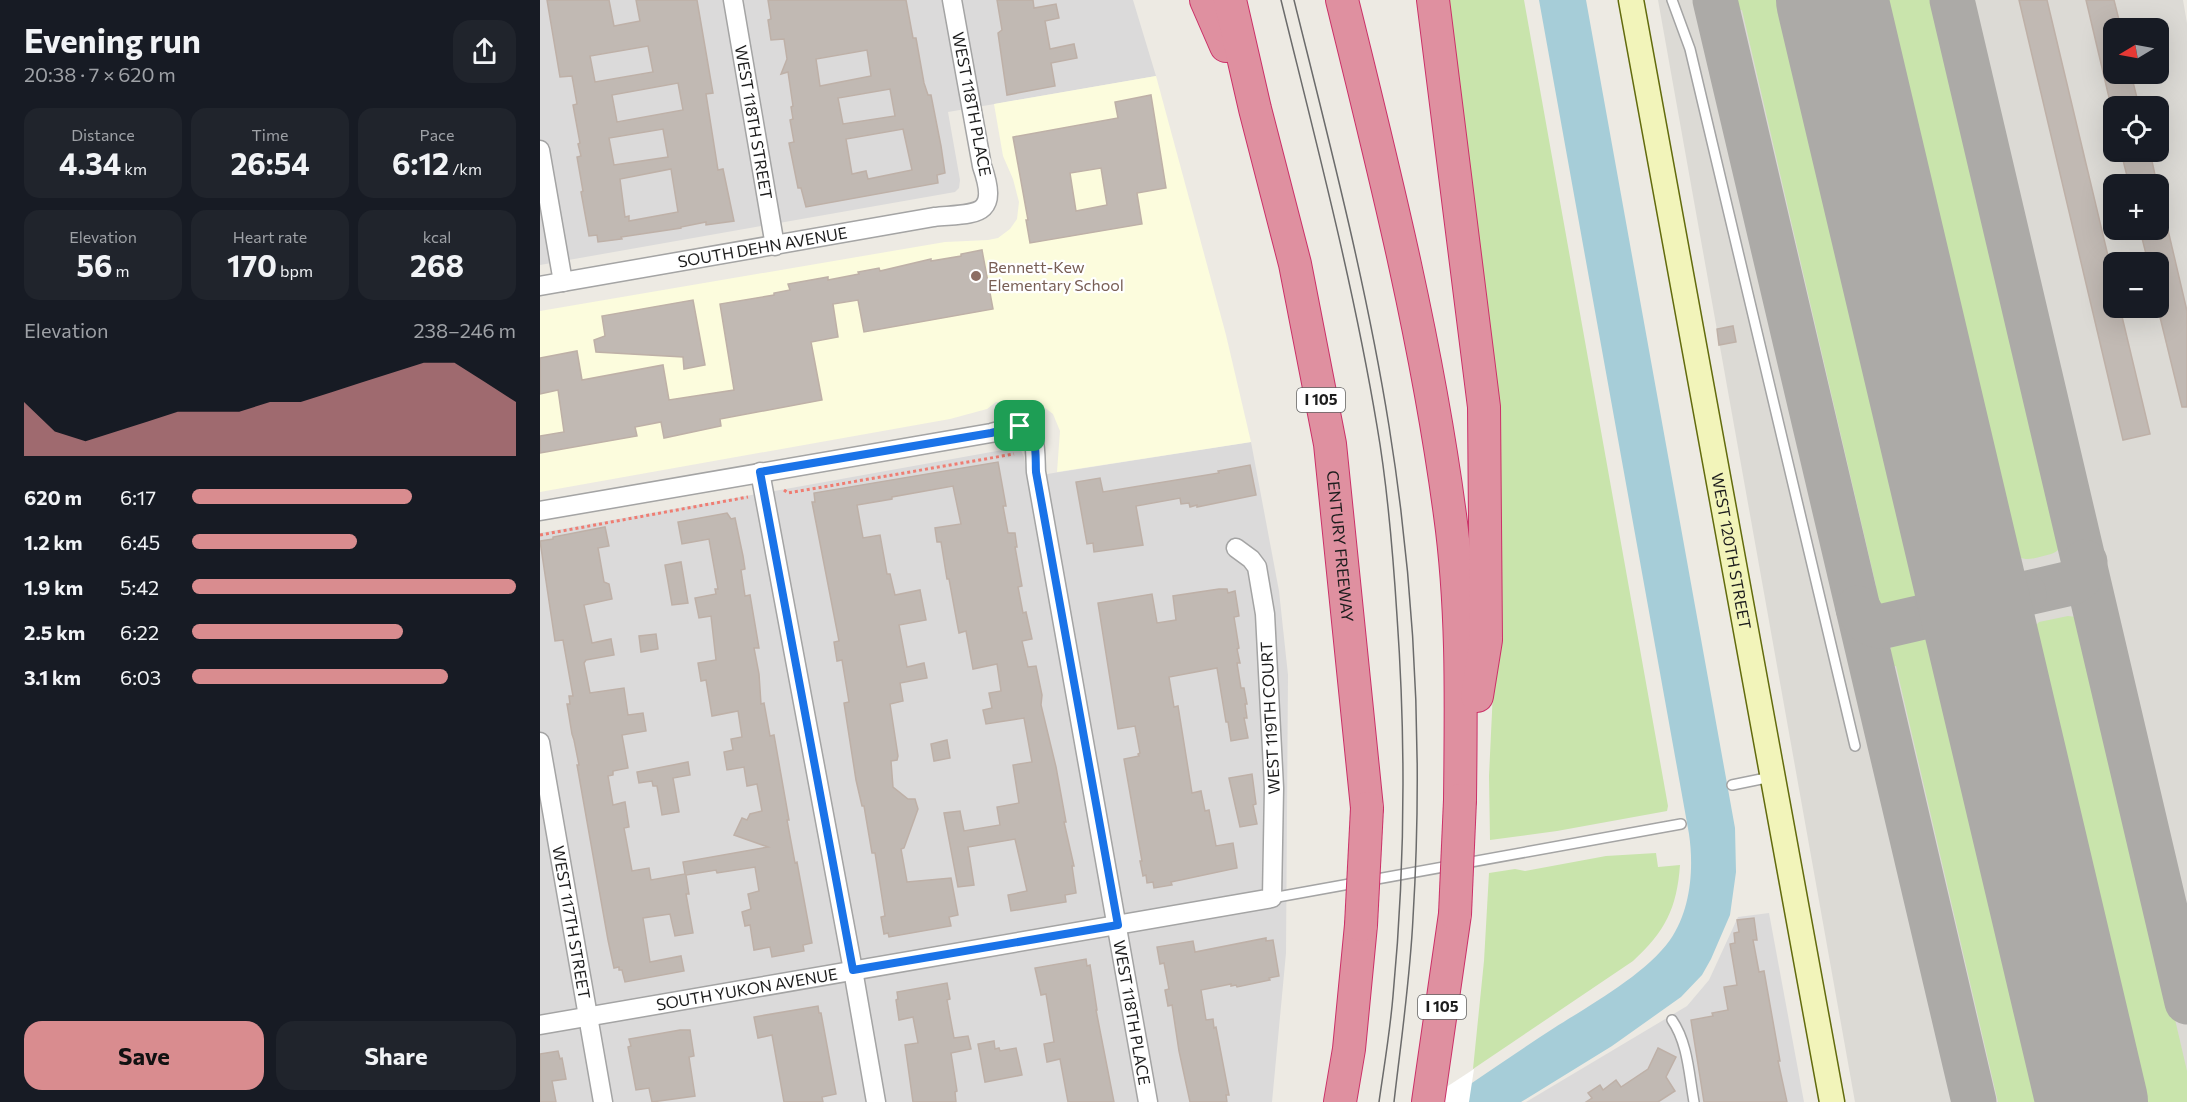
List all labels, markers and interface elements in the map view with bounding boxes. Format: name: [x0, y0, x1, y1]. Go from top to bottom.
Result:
north arrow: [2103, 18, 2169, 84]
map controls: [2103, 18, 2169, 318]
text: Evening run: [24, 19, 201, 60]
button: share: [453, 20, 516, 83]
street label: WEST 118TH PLACE: [949, 30, 996, 178]
street label: WEST 118TH STREET: [732, 44, 777, 201]
text: 20:38 · 7 × 620 m: [24, 62, 176, 86]
button: locate: [2103, 96, 2169, 162]
text: Distance: [71, 125, 135, 144]
text: Time: [252, 125, 288, 144]
text: Pace: [420, 125, 454, 144]
text: 4.34: [59, 144, 121, 181]
text: 26:54: [230, 144, 310, 181]
text: 6:12: [392, 144, 449, 181]
text: km: [121, 159, 147, 178]
text: /km: [449, 159, 482, 178]
button: +: [2103, 174, 2169, 240]
street label: SOUTH DEHN AVENUE: [676, 222, 849, 271]
text: Elevation: [69, 227, 137, 246]
text: Heart rate: [233, 227, 307, 246]
text: kcal: [423, 227, 451, 246]
text: 56: [76, 246, 112, 283]
text: 170: [227, 246, 277, 283]
text: 268: [410, 246, 464, 283]
button: −: [2103, 252, 2169, 318]
place label: Bennett-Kew Elementary School: [988, 257, 1124, 294]
text: m: [112, 261, 130, 280]
text: bpm: [277, 261, 313, 280]
marker: Bennett-Kew Elementary School: [969, 269, 983, 283]
text: Elevation: [24, 318, 109, 342]
text: 238–246 m: [413, 318, 516, 342]
road number: I 105: [1297, 388, 1345, 412]
pin: [994, 400, 1045, 451]
icon: arrive: [1003, 409, 1036, 442]
street label: CENTURY FREEWAY: [1324, 469, 1358, 624]
street label: WEST 120TH STREET: [1708, 471, 1756, 631]
text: 620 m: [24, 485, 82, 509]
text: 6:17: [120, 485, 156, 509]
text: 1.2 km: [24, 530, 82, 554]
text: 6:45: [120, 530, 160, 554]
text: 1.9 km: [24, 575, 83, 599]
text: 5:42: [120, 575, 159, 599]
text: 2.5 km: [24, 620, 85, 644]
text: 6:22: [120, 620, 159, 644]
street label: WEST 119TH COURT: [1256, 641, 1283, 795]
text: 3.1 km: [24, 665, 81, 689]
text: 6:03: [120, 665, 161, 689]
street label: WEST 117TH STREET: [549, 844, 595, 1000]
street label: WEST 118TH PLACE: [1110, 938, 1155, 1086]
street label: SOUTH YUKON AVENUE: [655, 964, 839, 1014]
road number: I 105: [1418, 995, 1466, 1019]
button: Save: [24, 1021, 264, 1090]
button: Share: [276, 1021, 516, 1090]

